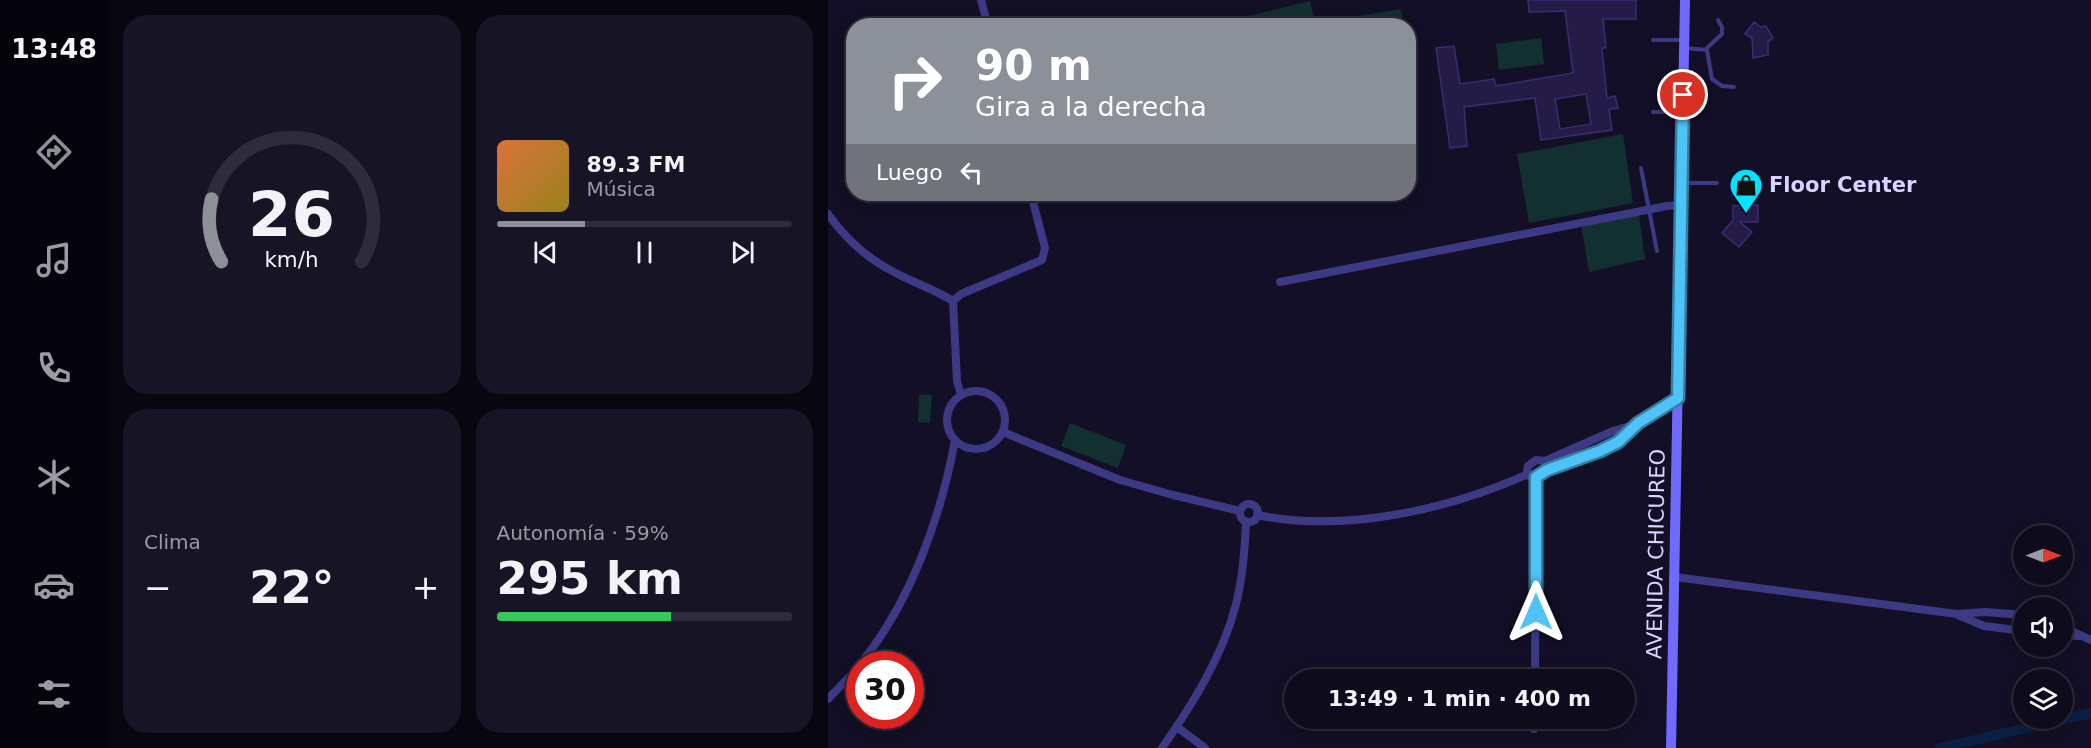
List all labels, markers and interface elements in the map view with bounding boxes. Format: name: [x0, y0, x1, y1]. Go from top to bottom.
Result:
text: 13:48: [11, 33, 97, 64]
text: 90 m: [975, 41, 1092, 90]
icon: right: [876, 42, 954, 120]
pin: [1657, 69, 1708, 120]
icon: arrive: [1666, 78, 1699, 111]
text: Gira a la derecha: [975, 91, 1207, 122]
icon: directions: [33, 131, 75, 173]
text: 89.3 FM: [587, 152, 685, 177]
icon: left: [955, 156, 988, 189]
text: Luego: [876, 160, 943, 185]
shop icon: Floor Center: [1728, 167, 1764, 214]
place label: Floor Center: [1769, 173, 1917, 197]
text: Música: [587, 177, 656, 201]
text: 26: [248, 178, 335, 251]
icon: previous: [529, 236, 562, 269]
icon: pause: [628, 236, 661, 269]
icon: next: [726, 236, 759, 269]
icon: music: [33, 239, 75, 281]
text: km/h: [265, 247, 319, 272]
icon: phone: [33, 347, 75, 389]
street label: AVENIDA CHICUREO: [1642, 449, 1670, 659]
icon: climate: [33, 456, 75, 498]
text: Autonomía · 59%: [497, 521, 669, 545]
north arrow: [2013, 525, 2073, 585]
map controls: [2013, 525, 2073, 729]
text: Clima: [144, 530, 201, 554]
text: 295 km: [497, 552, 683, 605]
text: 22°: [249, 561, 334, 614]
icon: car: [33, 564, 75, 606]
text: −: [144, 568, 172, 607]
text: +: [412, 568, 440, 607]
position arrow: [1504, 580, 1568, 644]
button: sound: [2013, 597, 2073, 657]
speed limit sign: 30: [846, 651, 924, 729]
button: layers: [2013, 669, 2073, 729]
icon: filters: [33, 673, 75, 715]
text: 13:49 · 1 min · 400 m: [1328, 686, 1591, 711]

